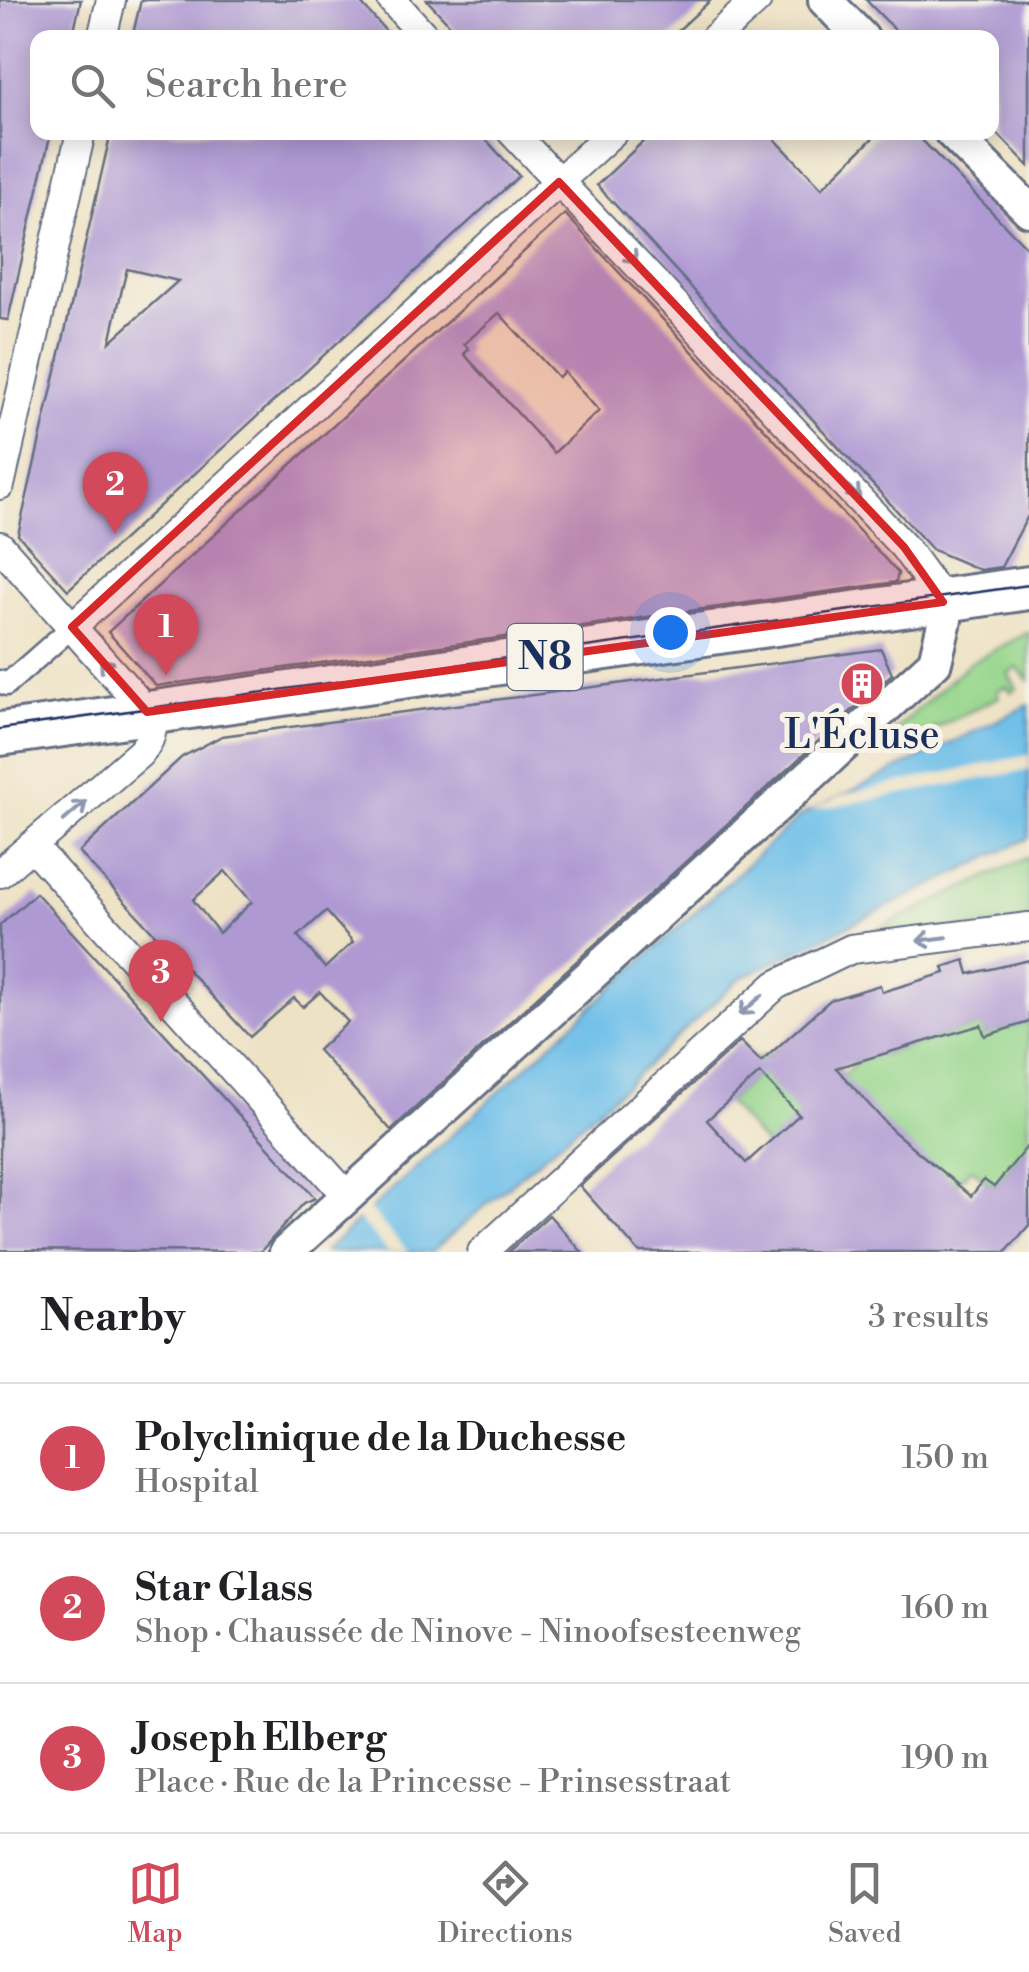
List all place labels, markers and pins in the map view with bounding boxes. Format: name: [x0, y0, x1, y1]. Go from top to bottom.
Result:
pin: 2: [82, 452, 148, 534]
pin: 1: [134, 594, 198, 676]
building icon: L'Écluse: [839, 661, 885, 707]
place label: L'Écluse: [784, 708, 940, 761]
pin: 3: [128, 940, 194, 1022]

